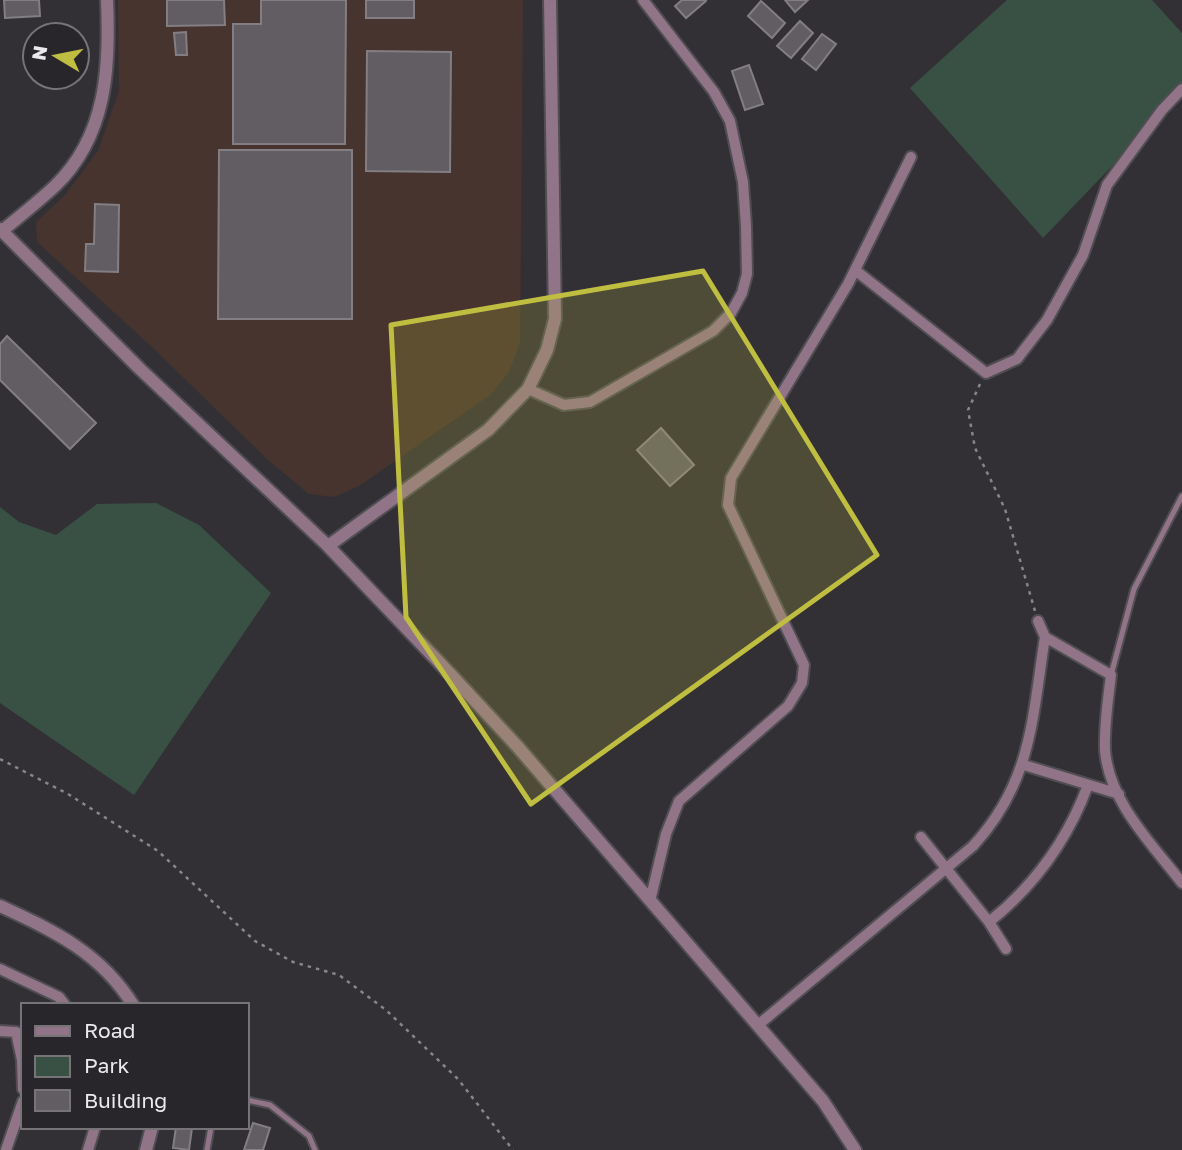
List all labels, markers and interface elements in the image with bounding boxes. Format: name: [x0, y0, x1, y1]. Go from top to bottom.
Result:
north arrow: [21, 21, 91, 91]
text: N: [26, 44, 51, 62]
legend: [21, 1003, 248, 1129]
text: Road: [84, 1017, 135, 1043]
text: Park: [84, 1052, 130, 1078]
text: Building: [84, 1087, 167, 1113]

